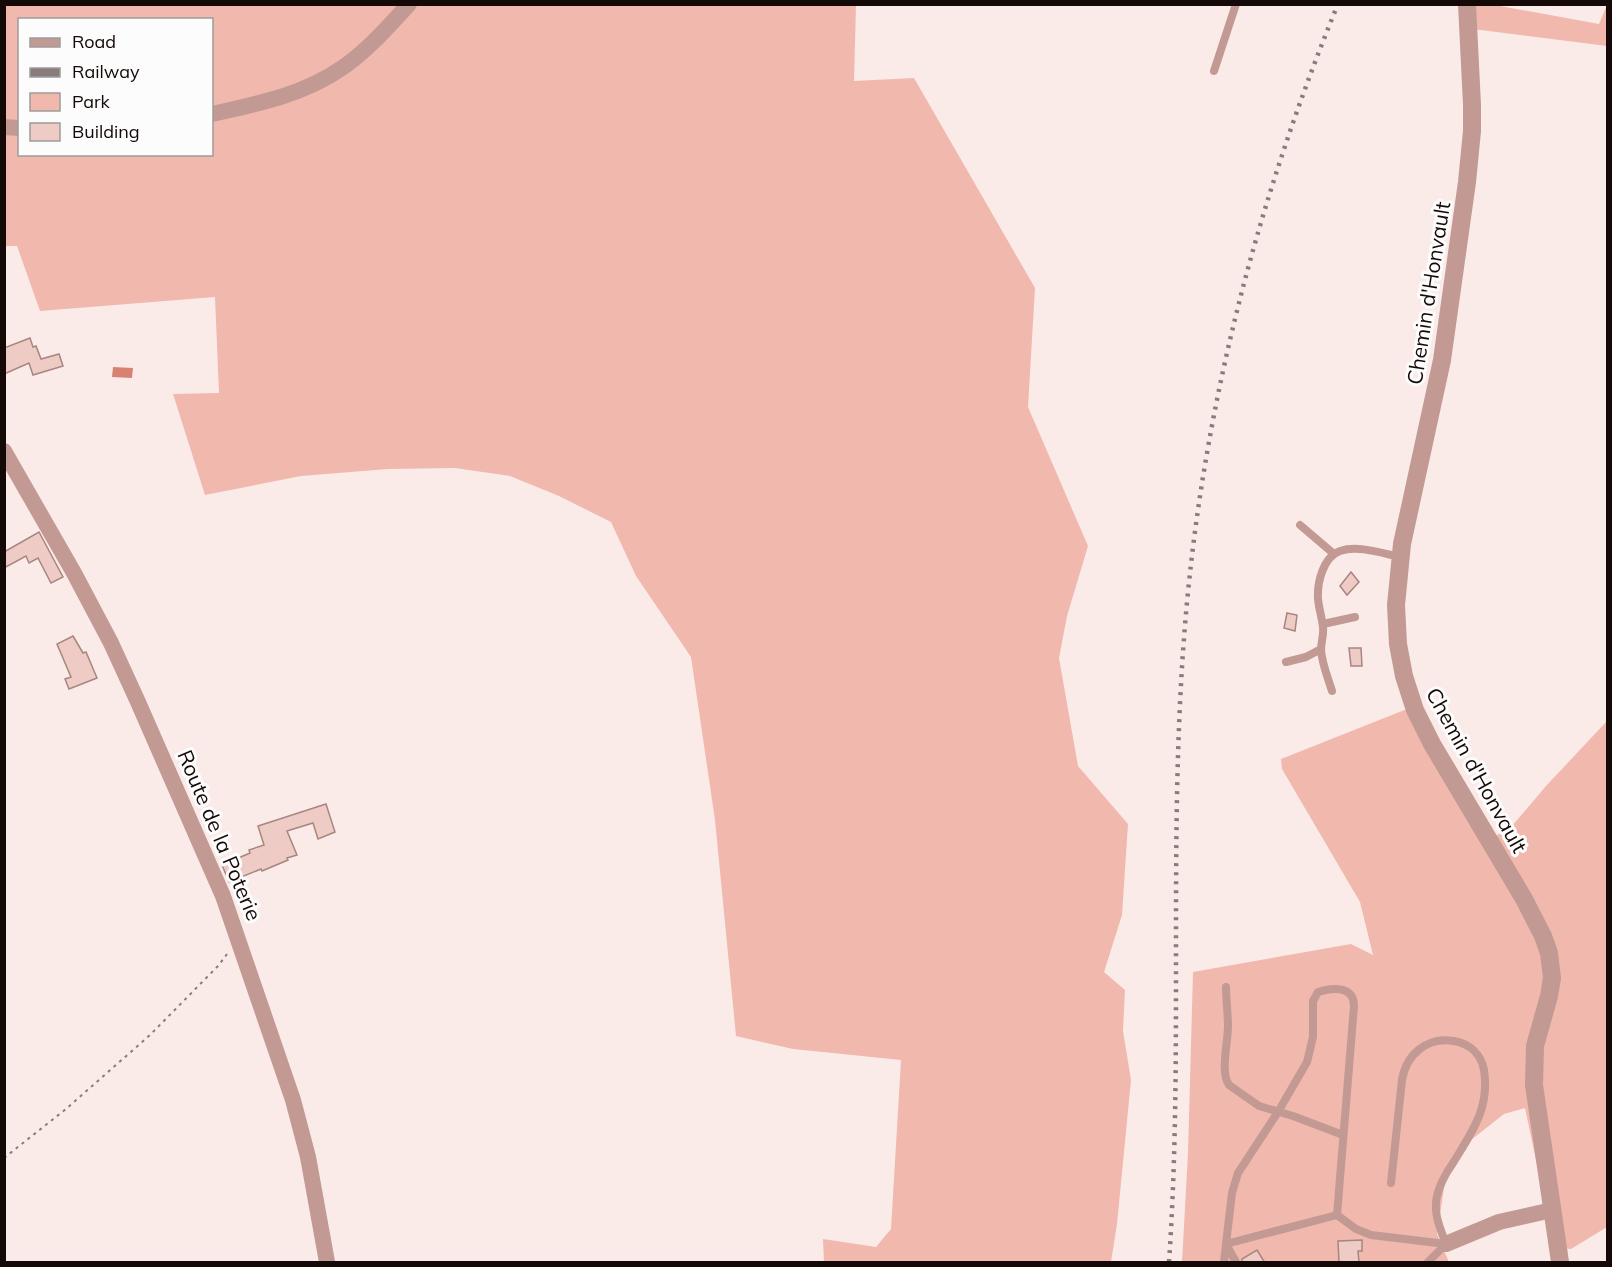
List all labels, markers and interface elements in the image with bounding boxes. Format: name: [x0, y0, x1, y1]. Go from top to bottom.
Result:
legend: [18, 18, 213, 156]
text: Road: [72, 30, 116, 53]
text: Railway: [72, 60, 140, 83]
text: Park: [72, 90, 111, 113]
text: Building: [72, 120, 140, 143]
street label: Chemin d'Honvault: [1401, 200, 1455, 386]
street label: Chemin d'Honvault: [1421, 683, 1533, 857]
street label: Route de la Poterie: [172, 746, 268, 924]

